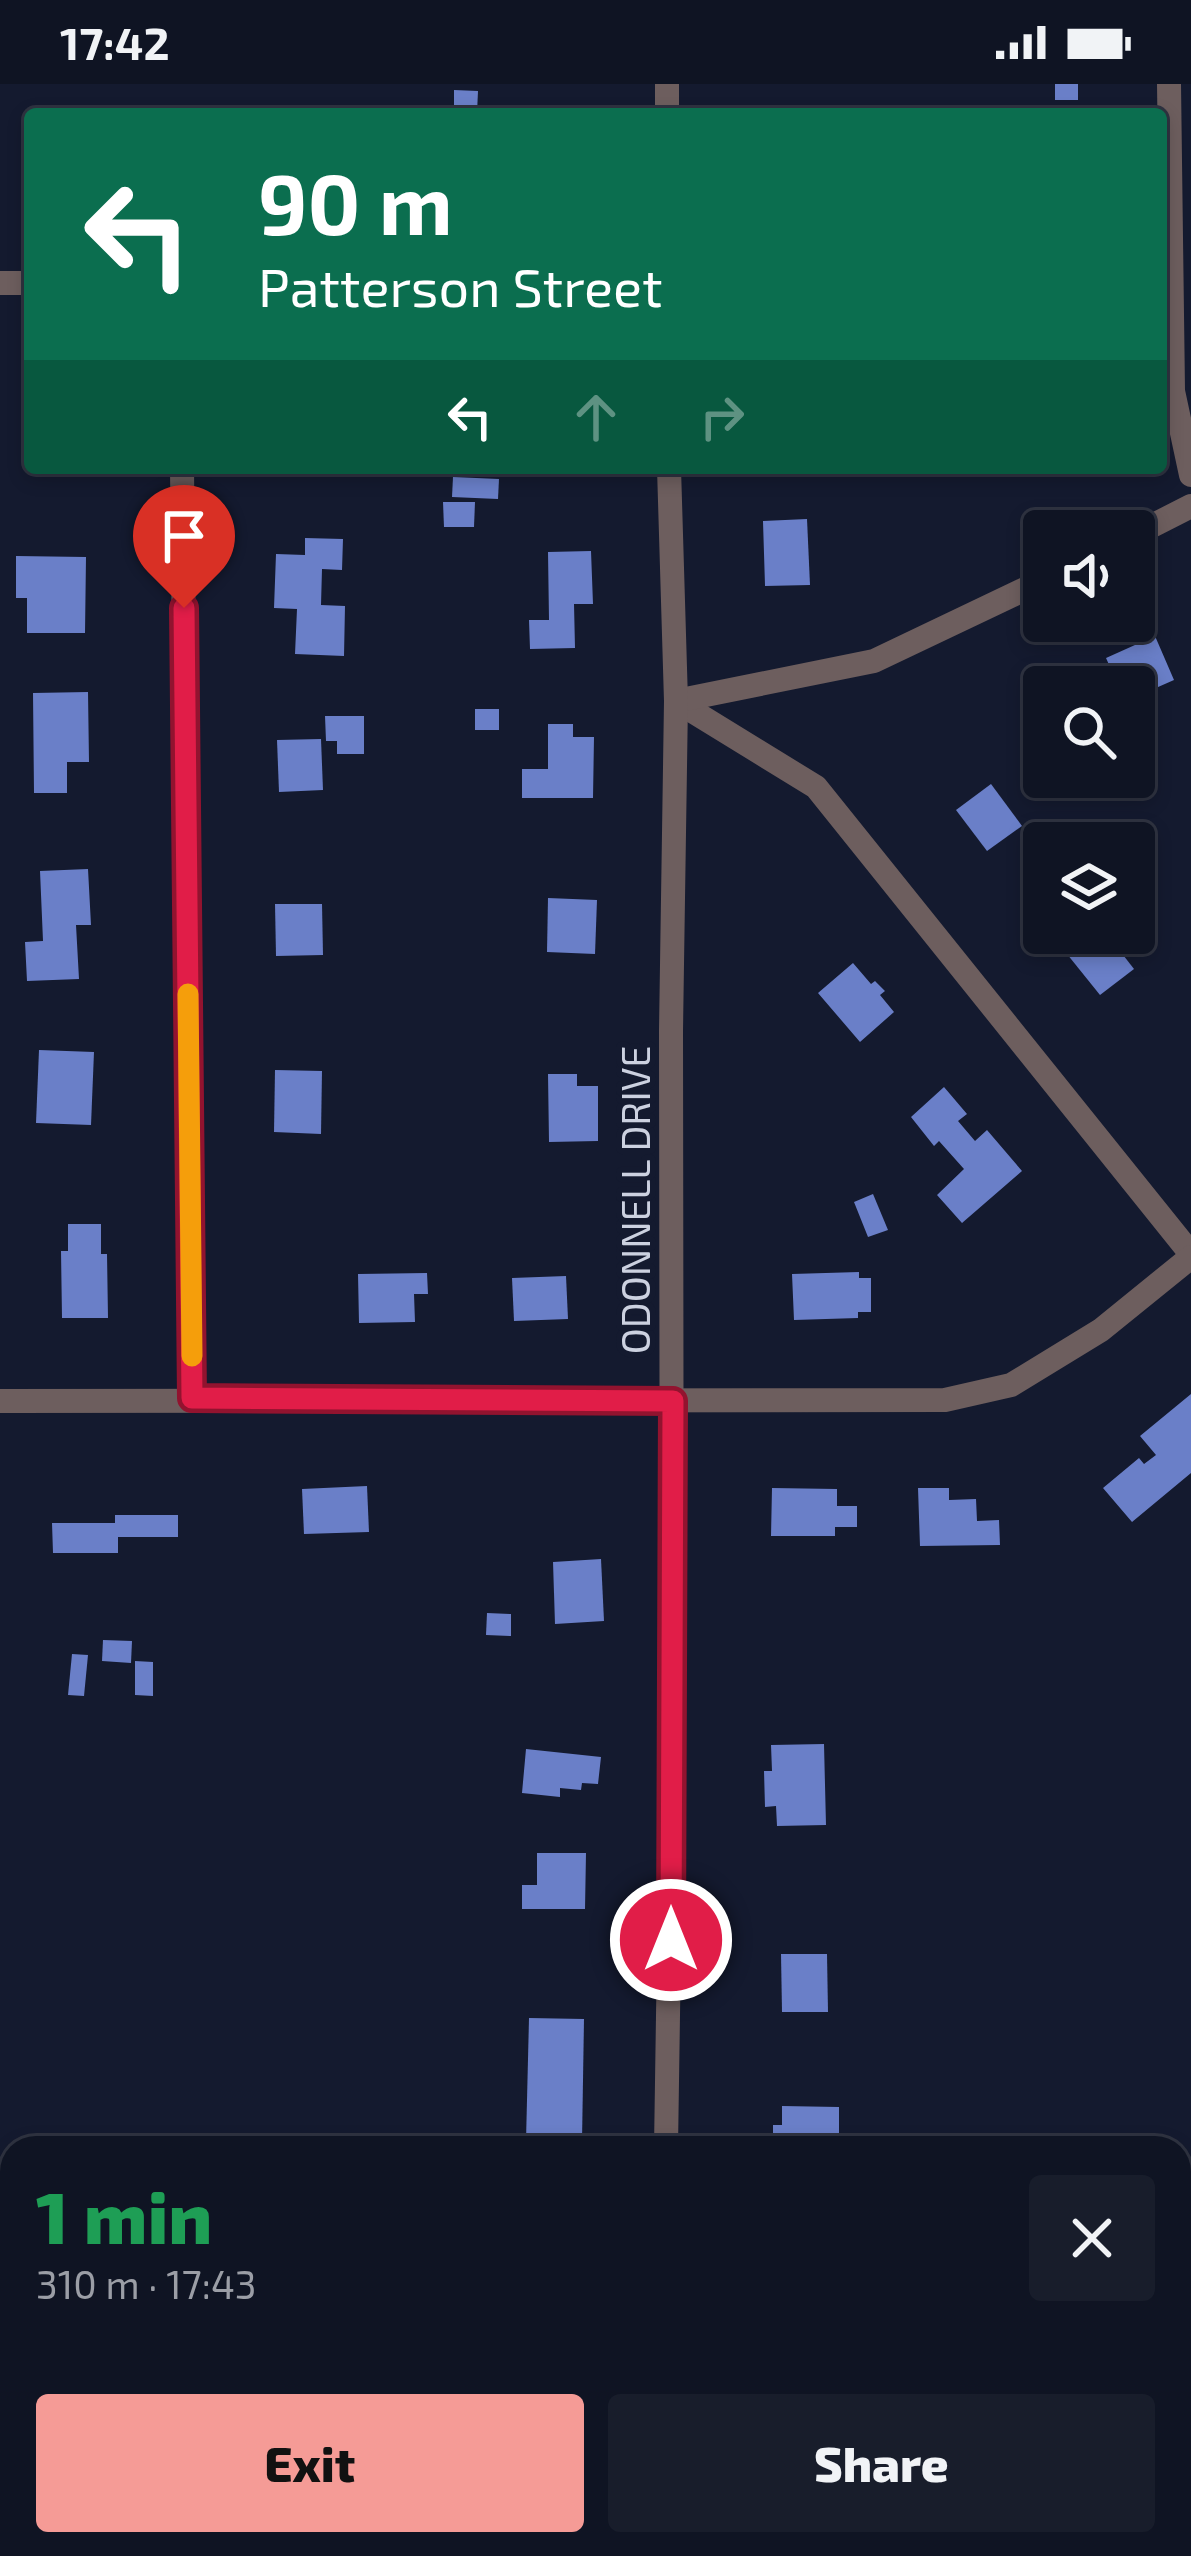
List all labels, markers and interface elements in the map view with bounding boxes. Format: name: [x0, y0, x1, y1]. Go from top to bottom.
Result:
text: 17:42: [60, 15, 170, 69]
text: 90 m: [258, 151, 453, 252]
icon: left: [60, 156, 216, 312]
text: Patterson Street: [258, 253, 663, 318]
icon: left: [437, 384, 503, 450]
icon: ahead: [563, 384, 629, 450]
icon: right: [689, 384, 755, 450]
pin: [133, 485, 235, 608]
icon: arrive: [151, 503, 217, 569]
map controls: [1023, 510, 1155, 954]
button: sound: [1023, 510, 1155, 642]
button: search: [1023, 666, 1155, 798]
button: layers: [1023, 822, 1155, 954]
street label: ODONNELL DRIVE: [611, 1046, 658, 1354]
position arrow: [608, 1877, 734, 2003]
text: 1 min: [36, 2172, 212, 2258]
button: close: [1029, 2175, 1155, 2301]
text: 310 m · 17:43: [36, 2260, 257, 2307]
button: Exit: [36, 2394, 584, 2532]
button: Share: [608, 2394, 1155, 2532]

